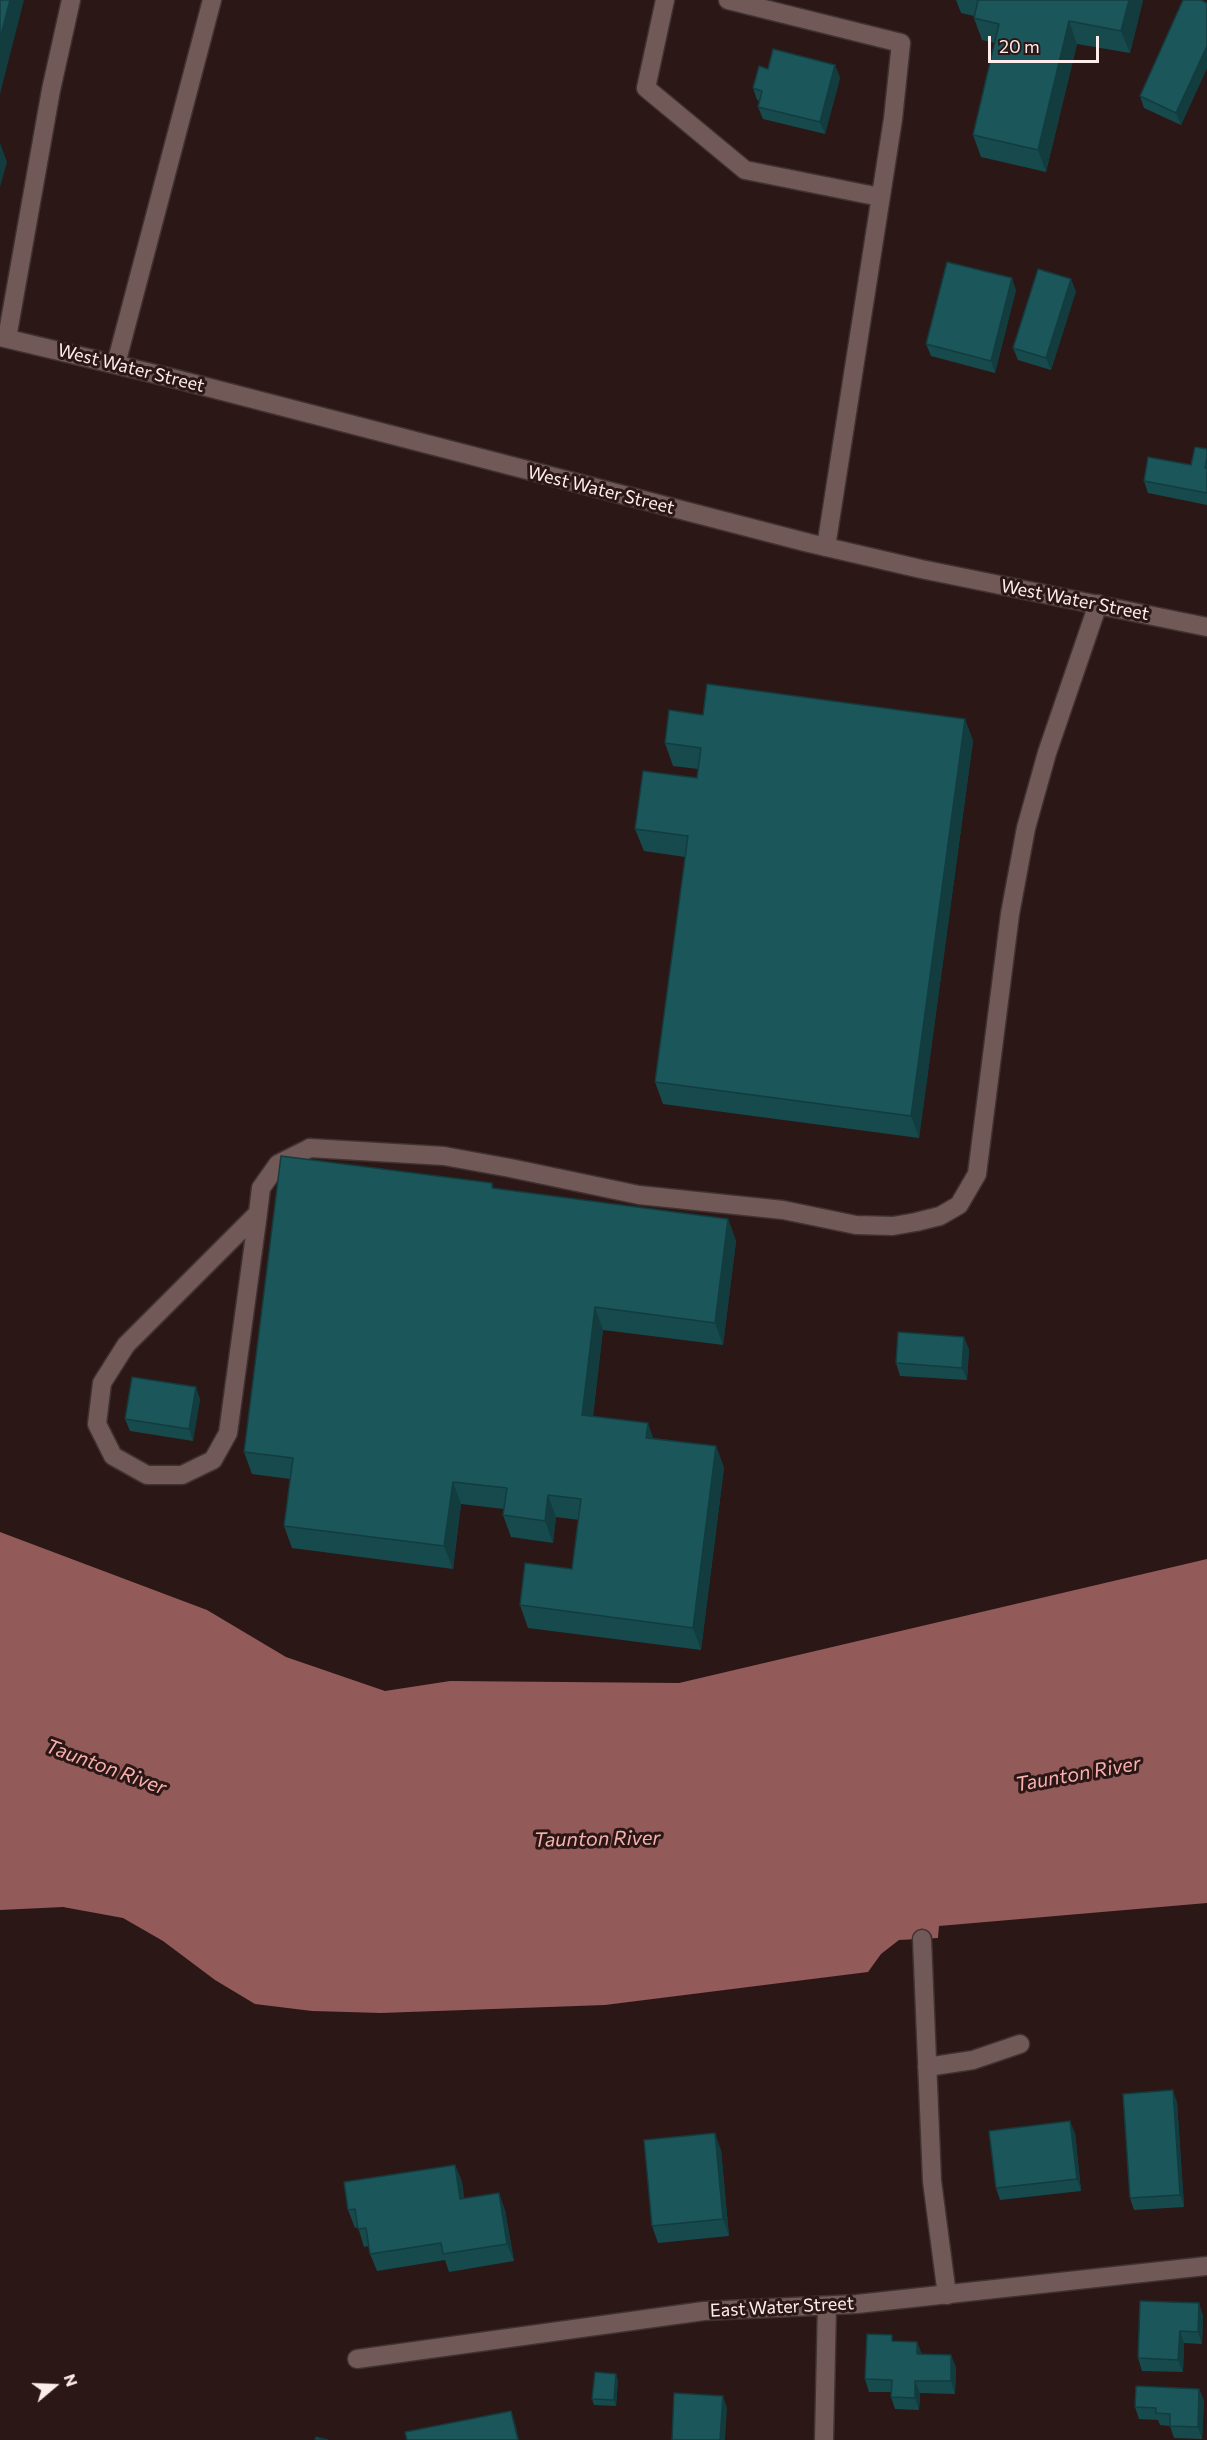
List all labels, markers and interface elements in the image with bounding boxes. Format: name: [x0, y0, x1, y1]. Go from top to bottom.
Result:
scale bar: [991, 24, 1102, 62]
text: 20 m: [999, 35, 1040, 57]
street label: West Water Street: [55, 339, 207, 397]
street label: West Water Street: [525, 461, 677, 519]
street label: West Water Street: [999, 575, 1151, 625]
water label: Taunton River: [42, 1734, 170, 1800]
water label: Taunton River: [1014, 1751, 1142, 1797]
water label: Taunton River: [533, 1826, 661, 1852]
street label: East Water Street: [709, 2292, 855, 2322]
north arrow: [24, 2356, 84, 2416]
text: N: [61, 2371, 82, 2389]

